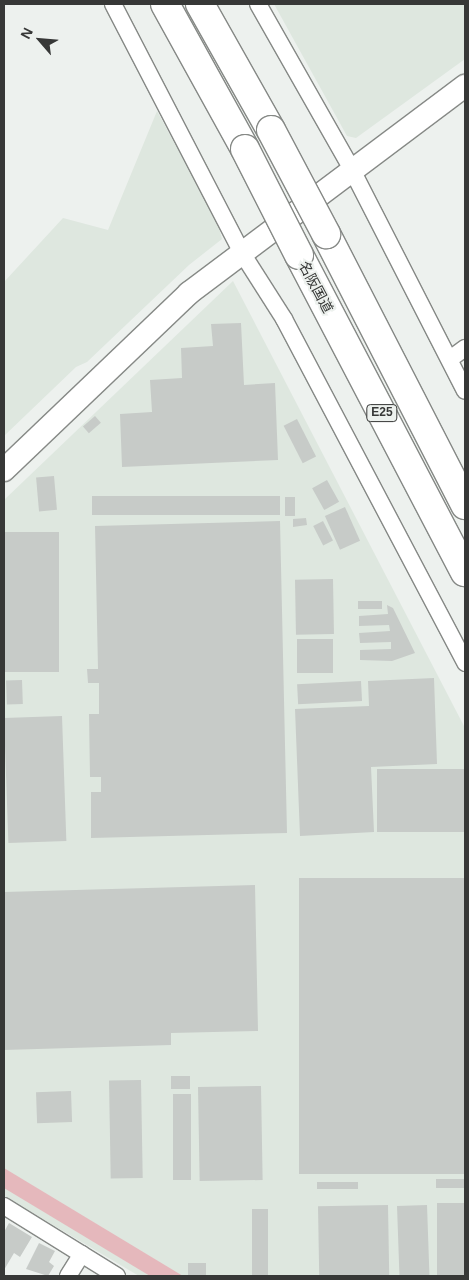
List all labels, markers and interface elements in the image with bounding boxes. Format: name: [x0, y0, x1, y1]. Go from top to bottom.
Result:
north arrow: [15, 15, 65, 65]
text: N: [17, 25, 36, 41]
street label: 名阪国道: [295, 258, 337, 316]
road number: E25: [366, 403, 398, 422]

